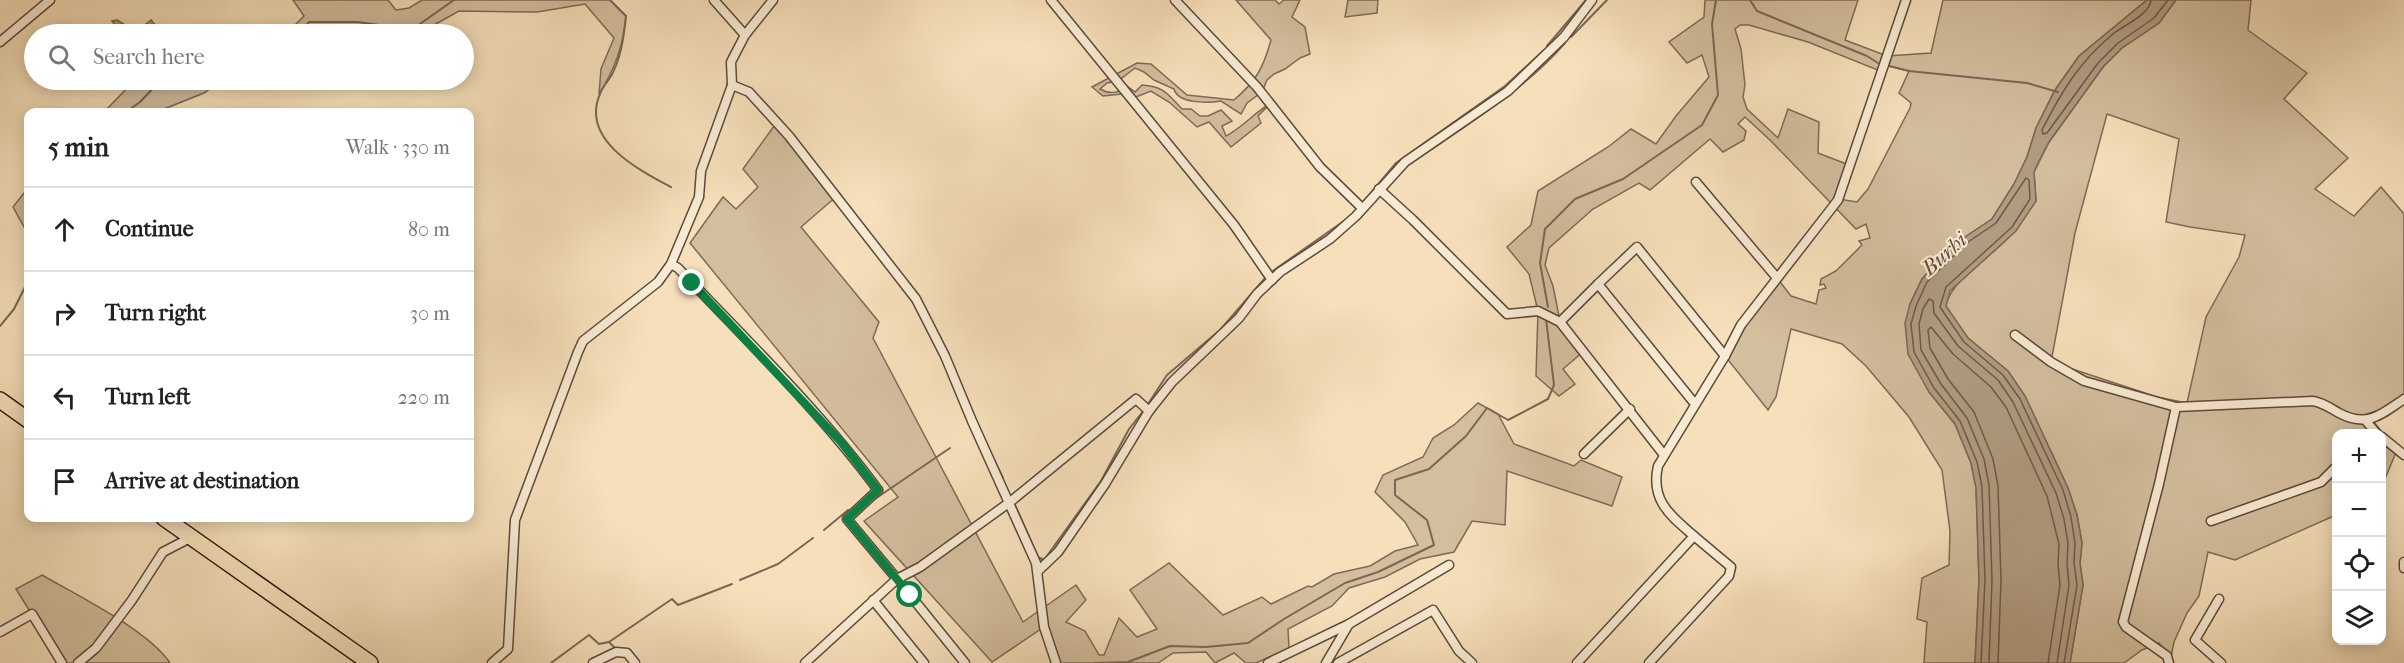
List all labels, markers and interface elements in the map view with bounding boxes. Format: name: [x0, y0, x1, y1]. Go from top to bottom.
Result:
search box: [24, 24, 474, 90]
icon: search: [45, 41, 78, 74]
text: Search here: [93, 44, 205, 70]
text: 5 min: [48, 132, 109, 163]
text: Walk · 330 m: [346, 136, 450, 159]
icon: ahead: [48, 213, 81, 246]
text: Continue: [105, 216, 194, 242]
text: 80 m: [408, 218, 450, 241]
water label: Burhi: [1916, 226, 1973, 281]
route end: [678, 269, 704, 295]
icon: right: [48, 297, 81, 330]
text: Turn right: [105, 300, 206, 326]
text: 30 m: [410, 302, 450, 325]
icon: left: [48, 381, 81, 414]
text: Turn left: [105, 384, 191, 410]
text: 220 m: [397, 386, 450, 409]
map controls: [2332, 429, 2386, 645]
button: +: [2332, 429, 2386, 483]
icon: arrive: [48, 465, 81, 498]
text: Arrive at destination: [105, 468, 299, 494]
button: −: [2332, 483, 2386, 537]
button: locate: [2332, 537, 2386, 591]
route start: [896, 581, 922, 607]
button: layers: [2332, 591, 2386, 645]

